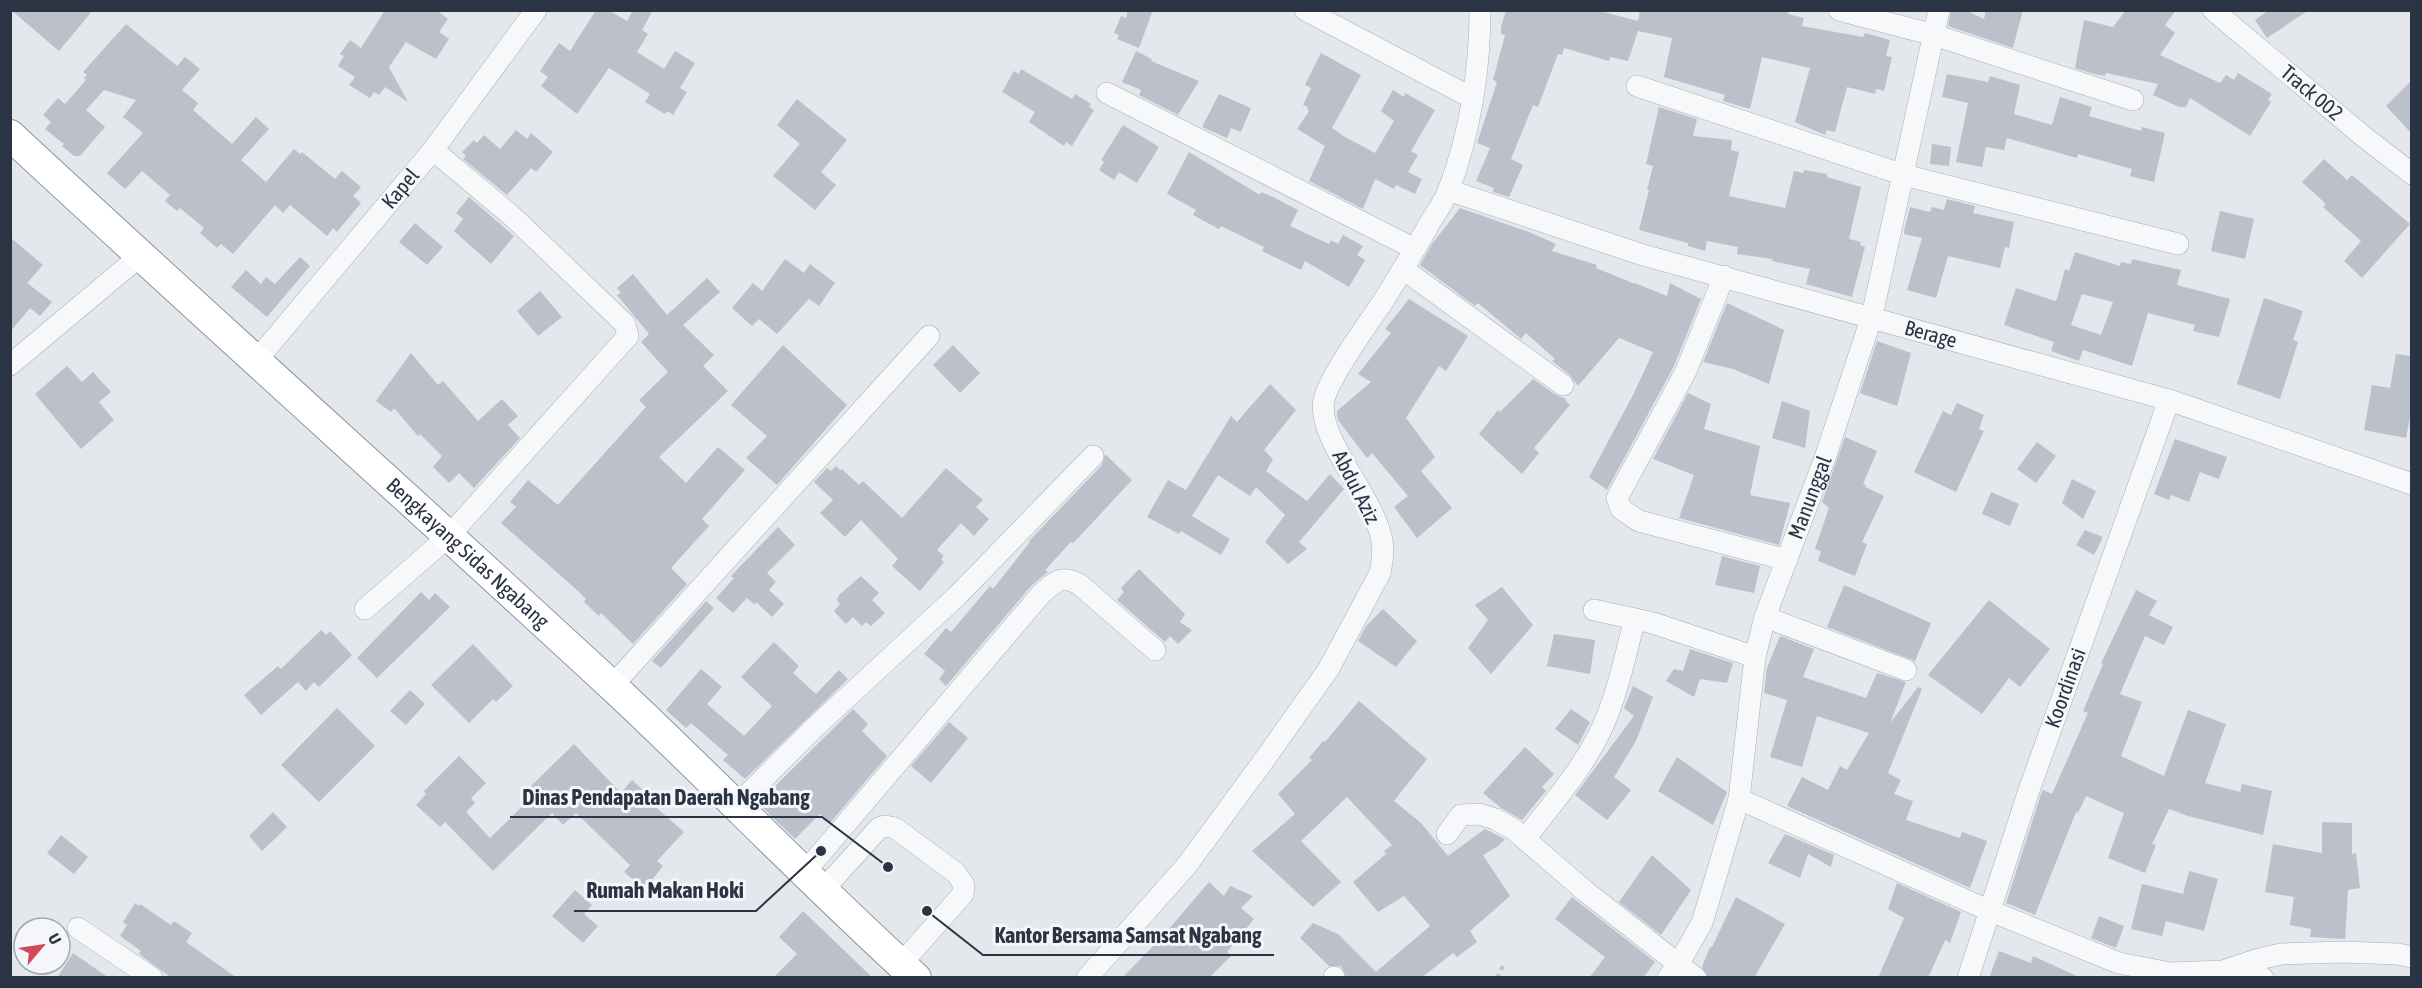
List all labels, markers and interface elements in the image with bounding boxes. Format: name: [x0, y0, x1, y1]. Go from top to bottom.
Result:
street label: Track 002: [2277, 60, 2348, 125]
street label: Kapel: [376, 163, 424, 213]
street label: Berage: [1902, 315, 1960, 352]
street label: Abdul Aziz: [1328, 446, 1386, 528]
street label: Manunggal: [1783, 452, 1836, 542]
street label: Bengkayang Sidas Ngabang: [382, 473, 554, 633]
street label: Koordinasi: [2039, 645, 2090, 731]
callout: Dinas Pendapatan Daerah Ngabang: [510, 777, 822, 817]
text: Dinas Pendapatan Daerah Ngabang: [522, 784, 810, 810]
callout: Rumah Makan Hoki: [574, 871, 756, 911]
text: Rumah Makan Hoki: [586, 877, 744, 903]
callout: Kantor Bersama Samsat Ngabang: [983, 915, 1274, 955]
north arrow: [12, 916, 72, 976]
text: Kantor Bersama Samsat Ngabang: [995, 922, 1262, 948]
text: U: [45, 930, 65, 947]

